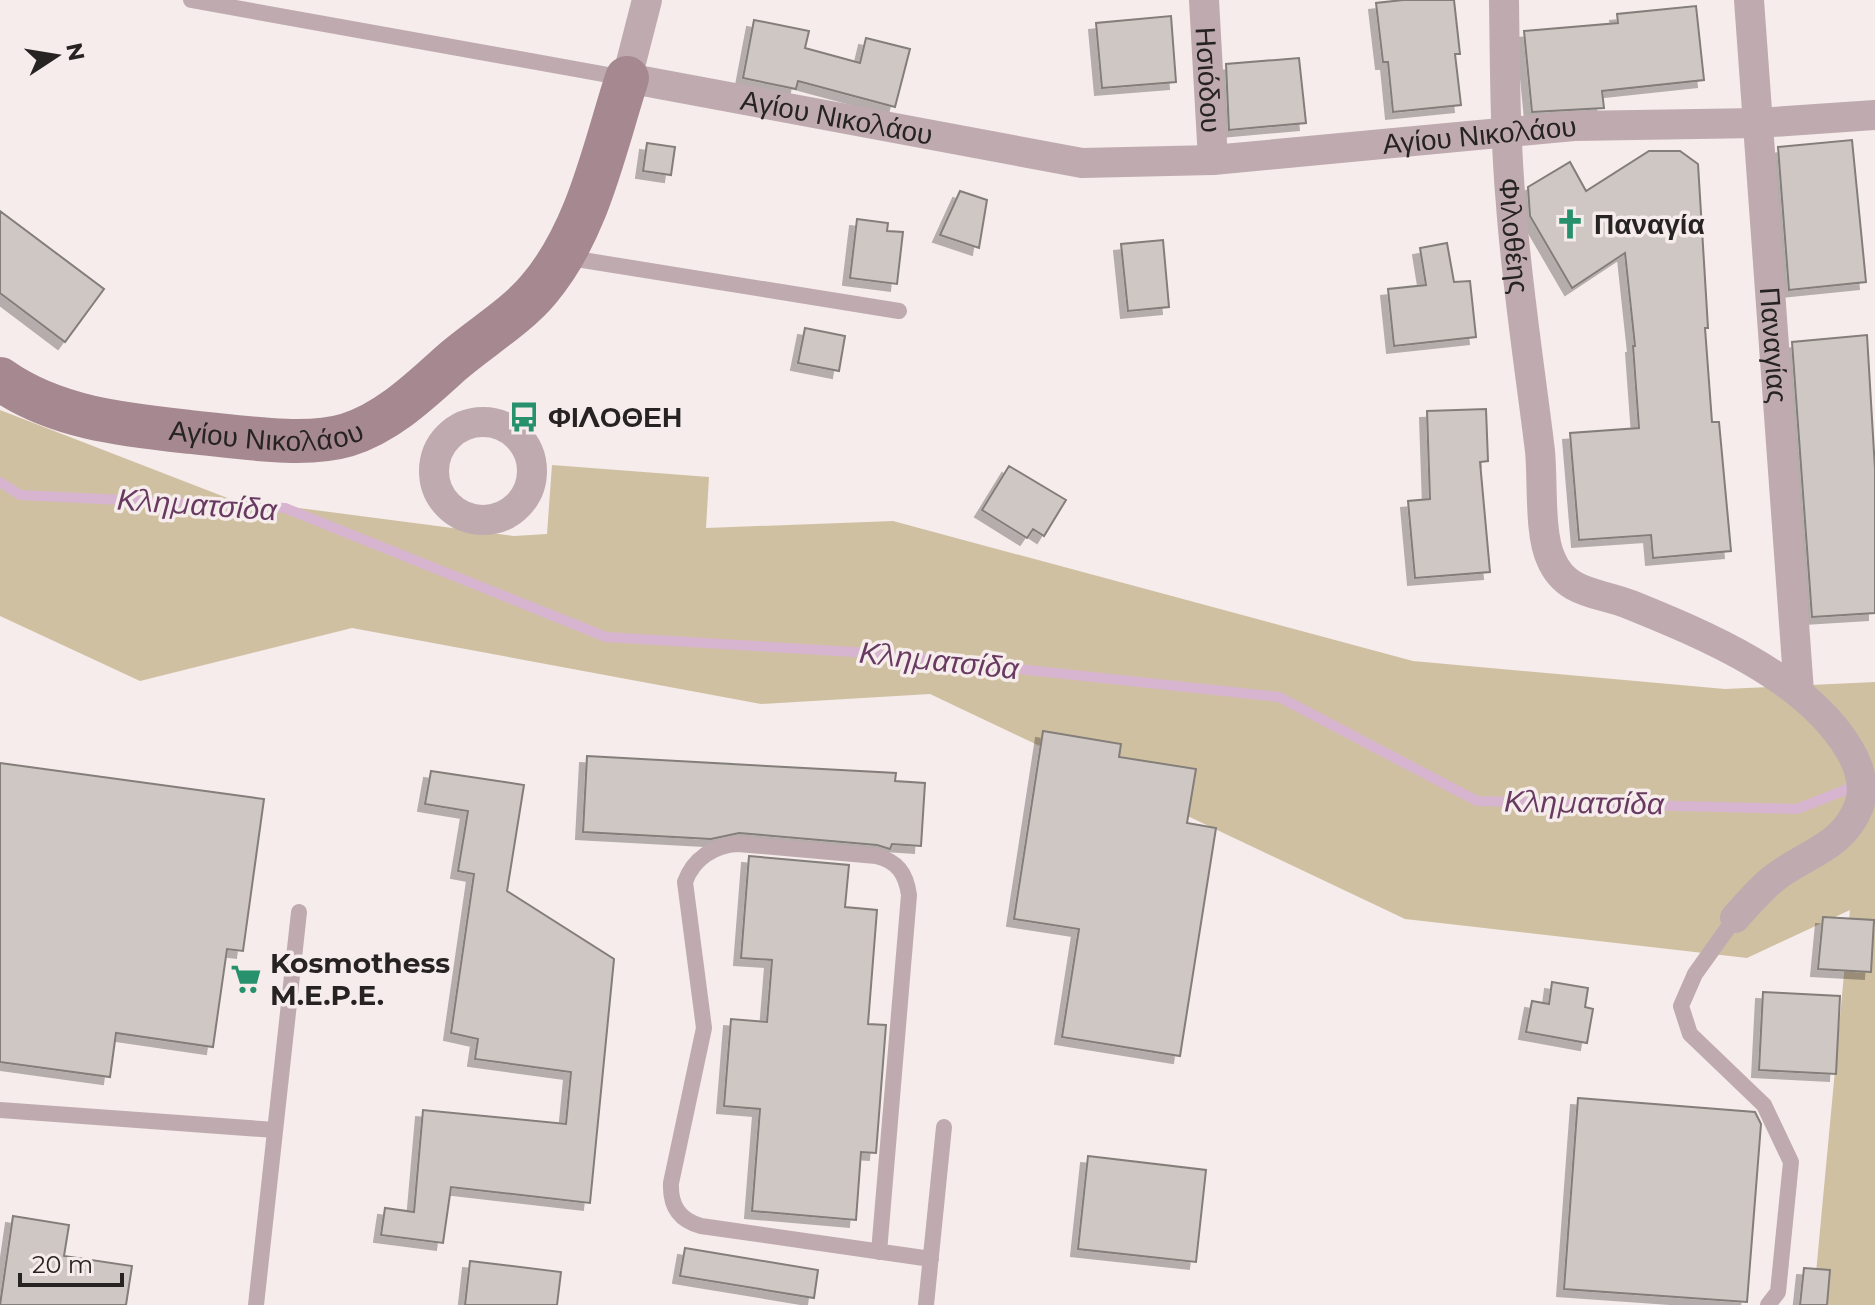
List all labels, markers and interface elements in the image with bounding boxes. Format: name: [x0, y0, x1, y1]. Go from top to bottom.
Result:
north arrow: [16, 16, 96, 96]
street label: Ησιόδου: [1189, 26, 1228, 134]
text: N: [60, 40, 90, 63]
street label: Αγίου Νικολάου: [738, 83, 936, 152]
street label: Αγίου Νικολάου: [1381, 109, 1578, 161]
street label: Φιλοθέης: [1492, 176, 1537, 296]
church icon: Παναγία: [1553, 207, 1587, 241]
place label: Παναγία: [1594, 207, 1705, 241]
street label: Παναγίας: [1753, 286, 1795, 404]
bus stop icon: ΦΙΛΟΘΕΗ: [507, 400, 541, 434]
place label: ΦΙΛΟΘΕΗ: [548, 400, 682, 434]
street label: Αγίου Νικολάου: [168, 413, 368, 458]
water label: Κληματσίδα: [116, 480, 279, 529]
water label: Κληματσίδα: [858, 634, 1021, 687]
water label: Κληματσίδα: [1504, 783, 1665, 822]
place label: Kosmothess M.E.P.E.: [270, 946, 450, 1012]
supermarket icon: Kosmothess M.E.P.E.: [229, 962, 263, 996]
scale bar: [20, 1237, 122, 1287]
text: 20 m: [32, 1250, 93, 1279]

